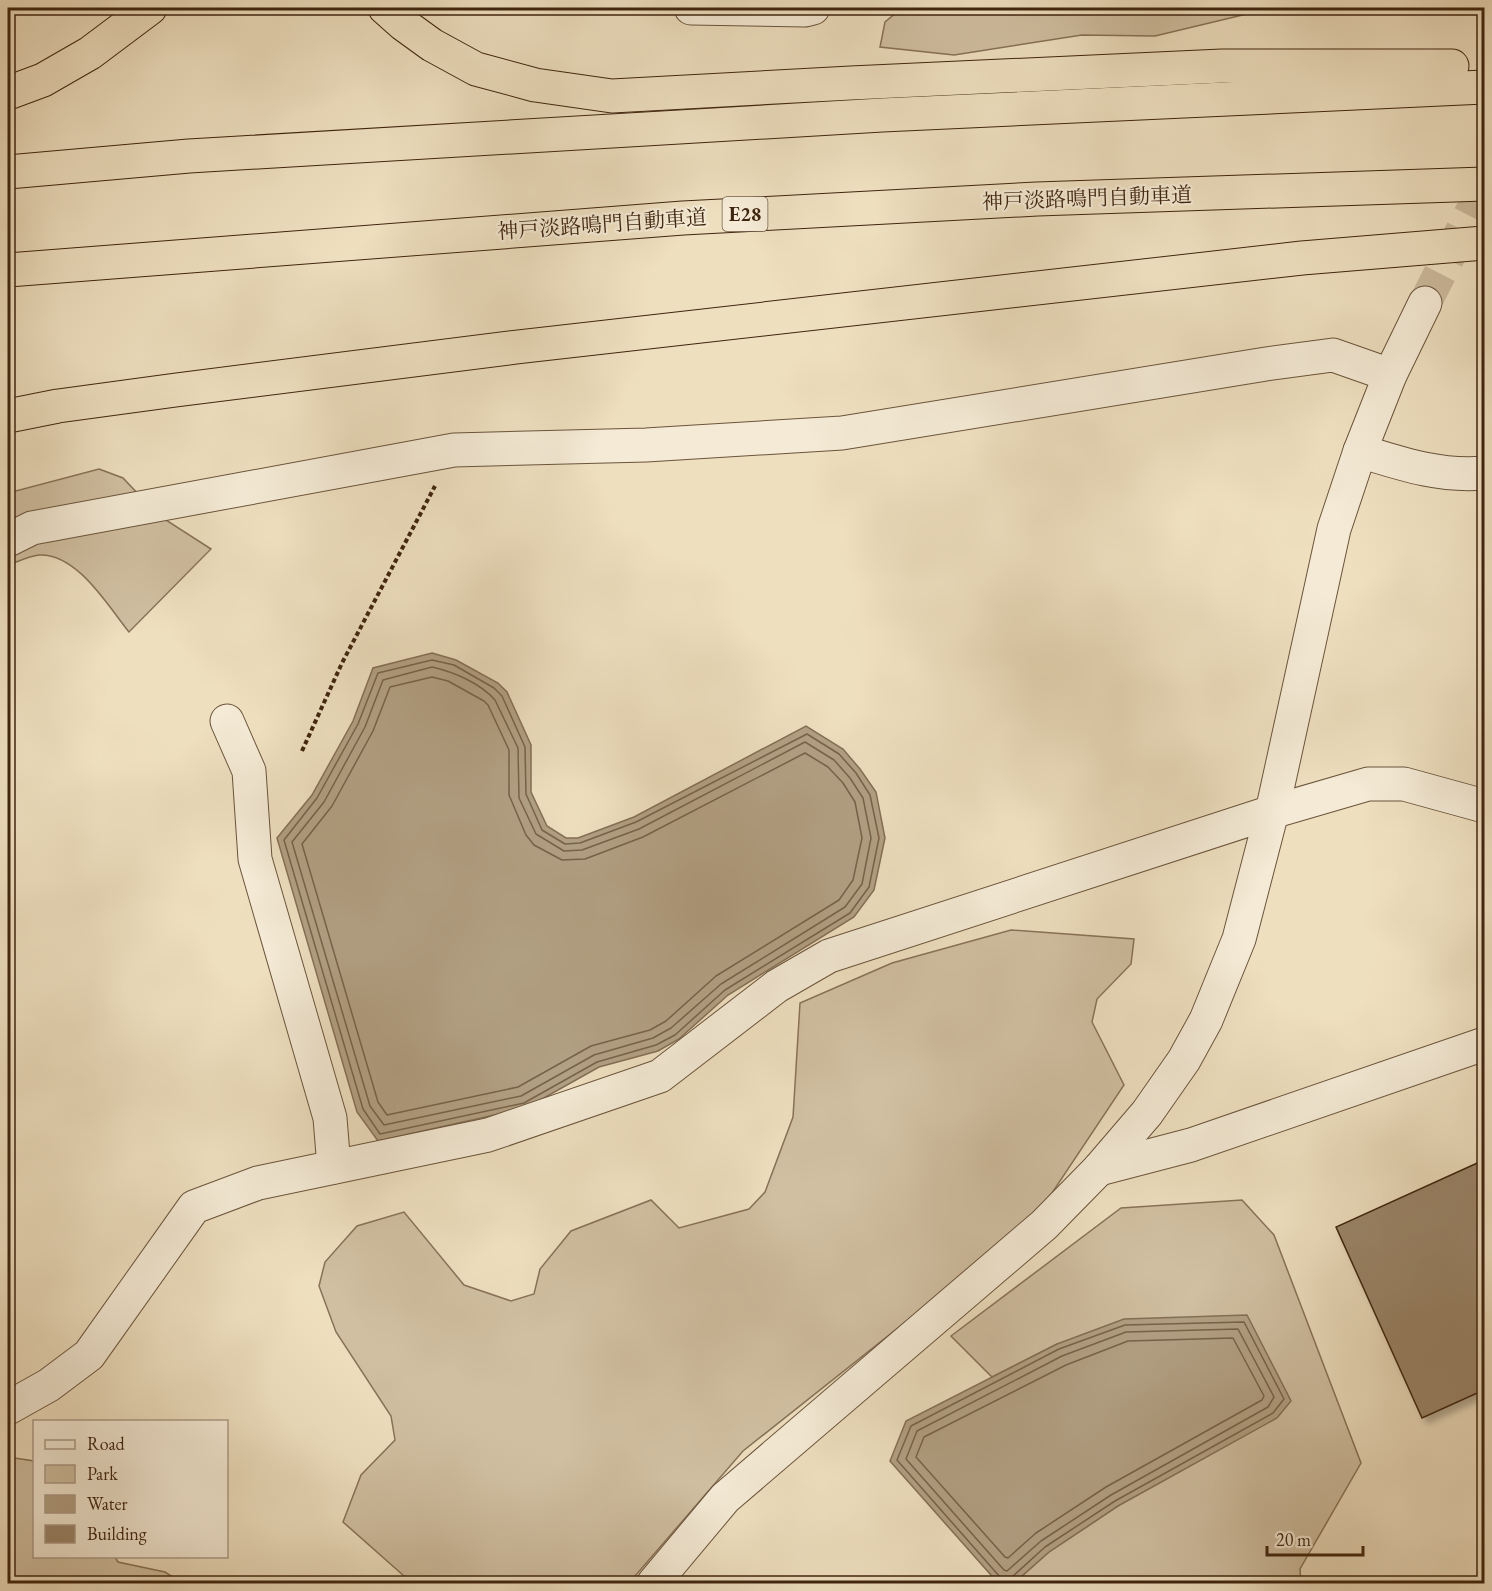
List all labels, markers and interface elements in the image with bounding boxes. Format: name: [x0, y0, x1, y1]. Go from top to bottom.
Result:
street label: 神戸淡路鳴門自動車道: [982, 181, 1192, 215]
road number: E28: [722, 197, 768, 231]
street label: 神戸淡路鳴門自動車道: [496, 203, 708, 245]
legend: [33, 1420, 228, 1558]
text: Road: [87, 1432, 126, 1455]
text: Park: [87, 1462, 118, 1485]
text: Water: [87, 1492, 128, 1515]
scale bar: [1267, 1519, 1363, 1557]
text: Building: [87, 1522, 147, 1545]
text: 20 m: [1276, 1528, 1311, 1551]

